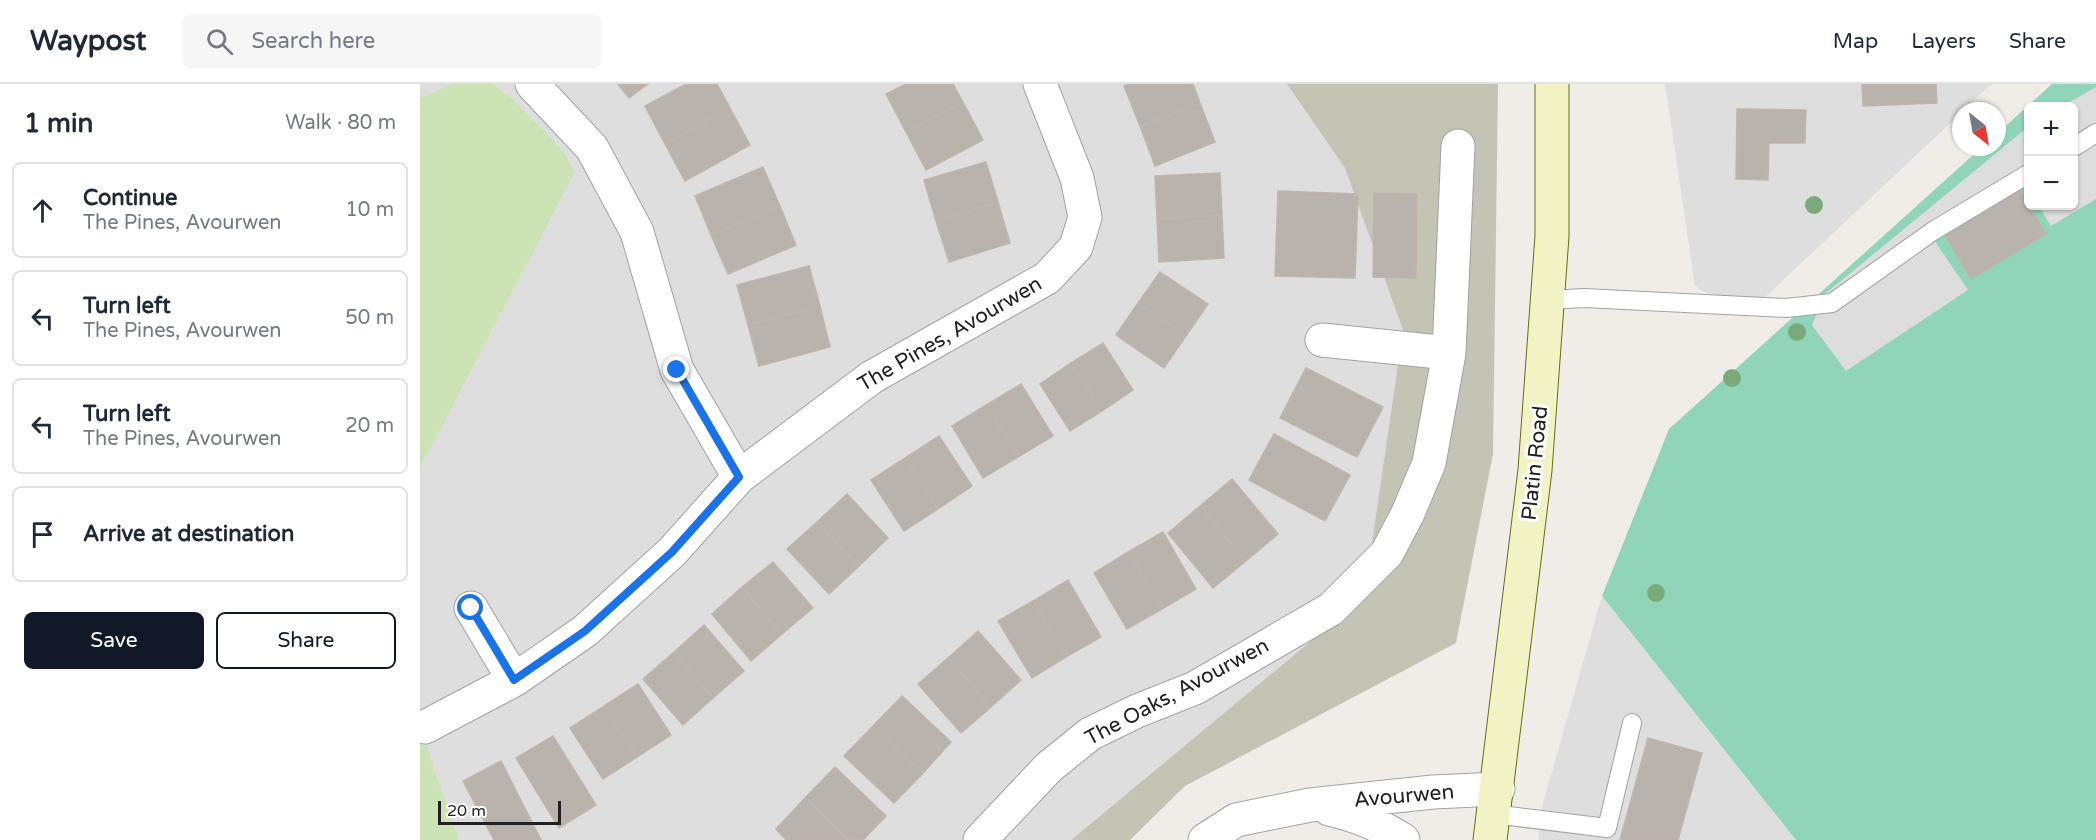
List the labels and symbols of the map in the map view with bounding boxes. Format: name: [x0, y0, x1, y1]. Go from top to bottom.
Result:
north arrow: [1952, 102, 2006, 156]
street label: The Pines, Avourwen: [854, 271, 1046, 397]
route end: [663, 356, 689, 382]
street label: Platin Road: [1517, 404, 1553, 522]
route start: [457, 594, 483, 620]
street label: The Oaks, Avourwen: [1081, 633, 1273, 751]
street label: Avourwen: [1353, 779, 1455, 813]
scale bar: [438, 798, 561, 826]

